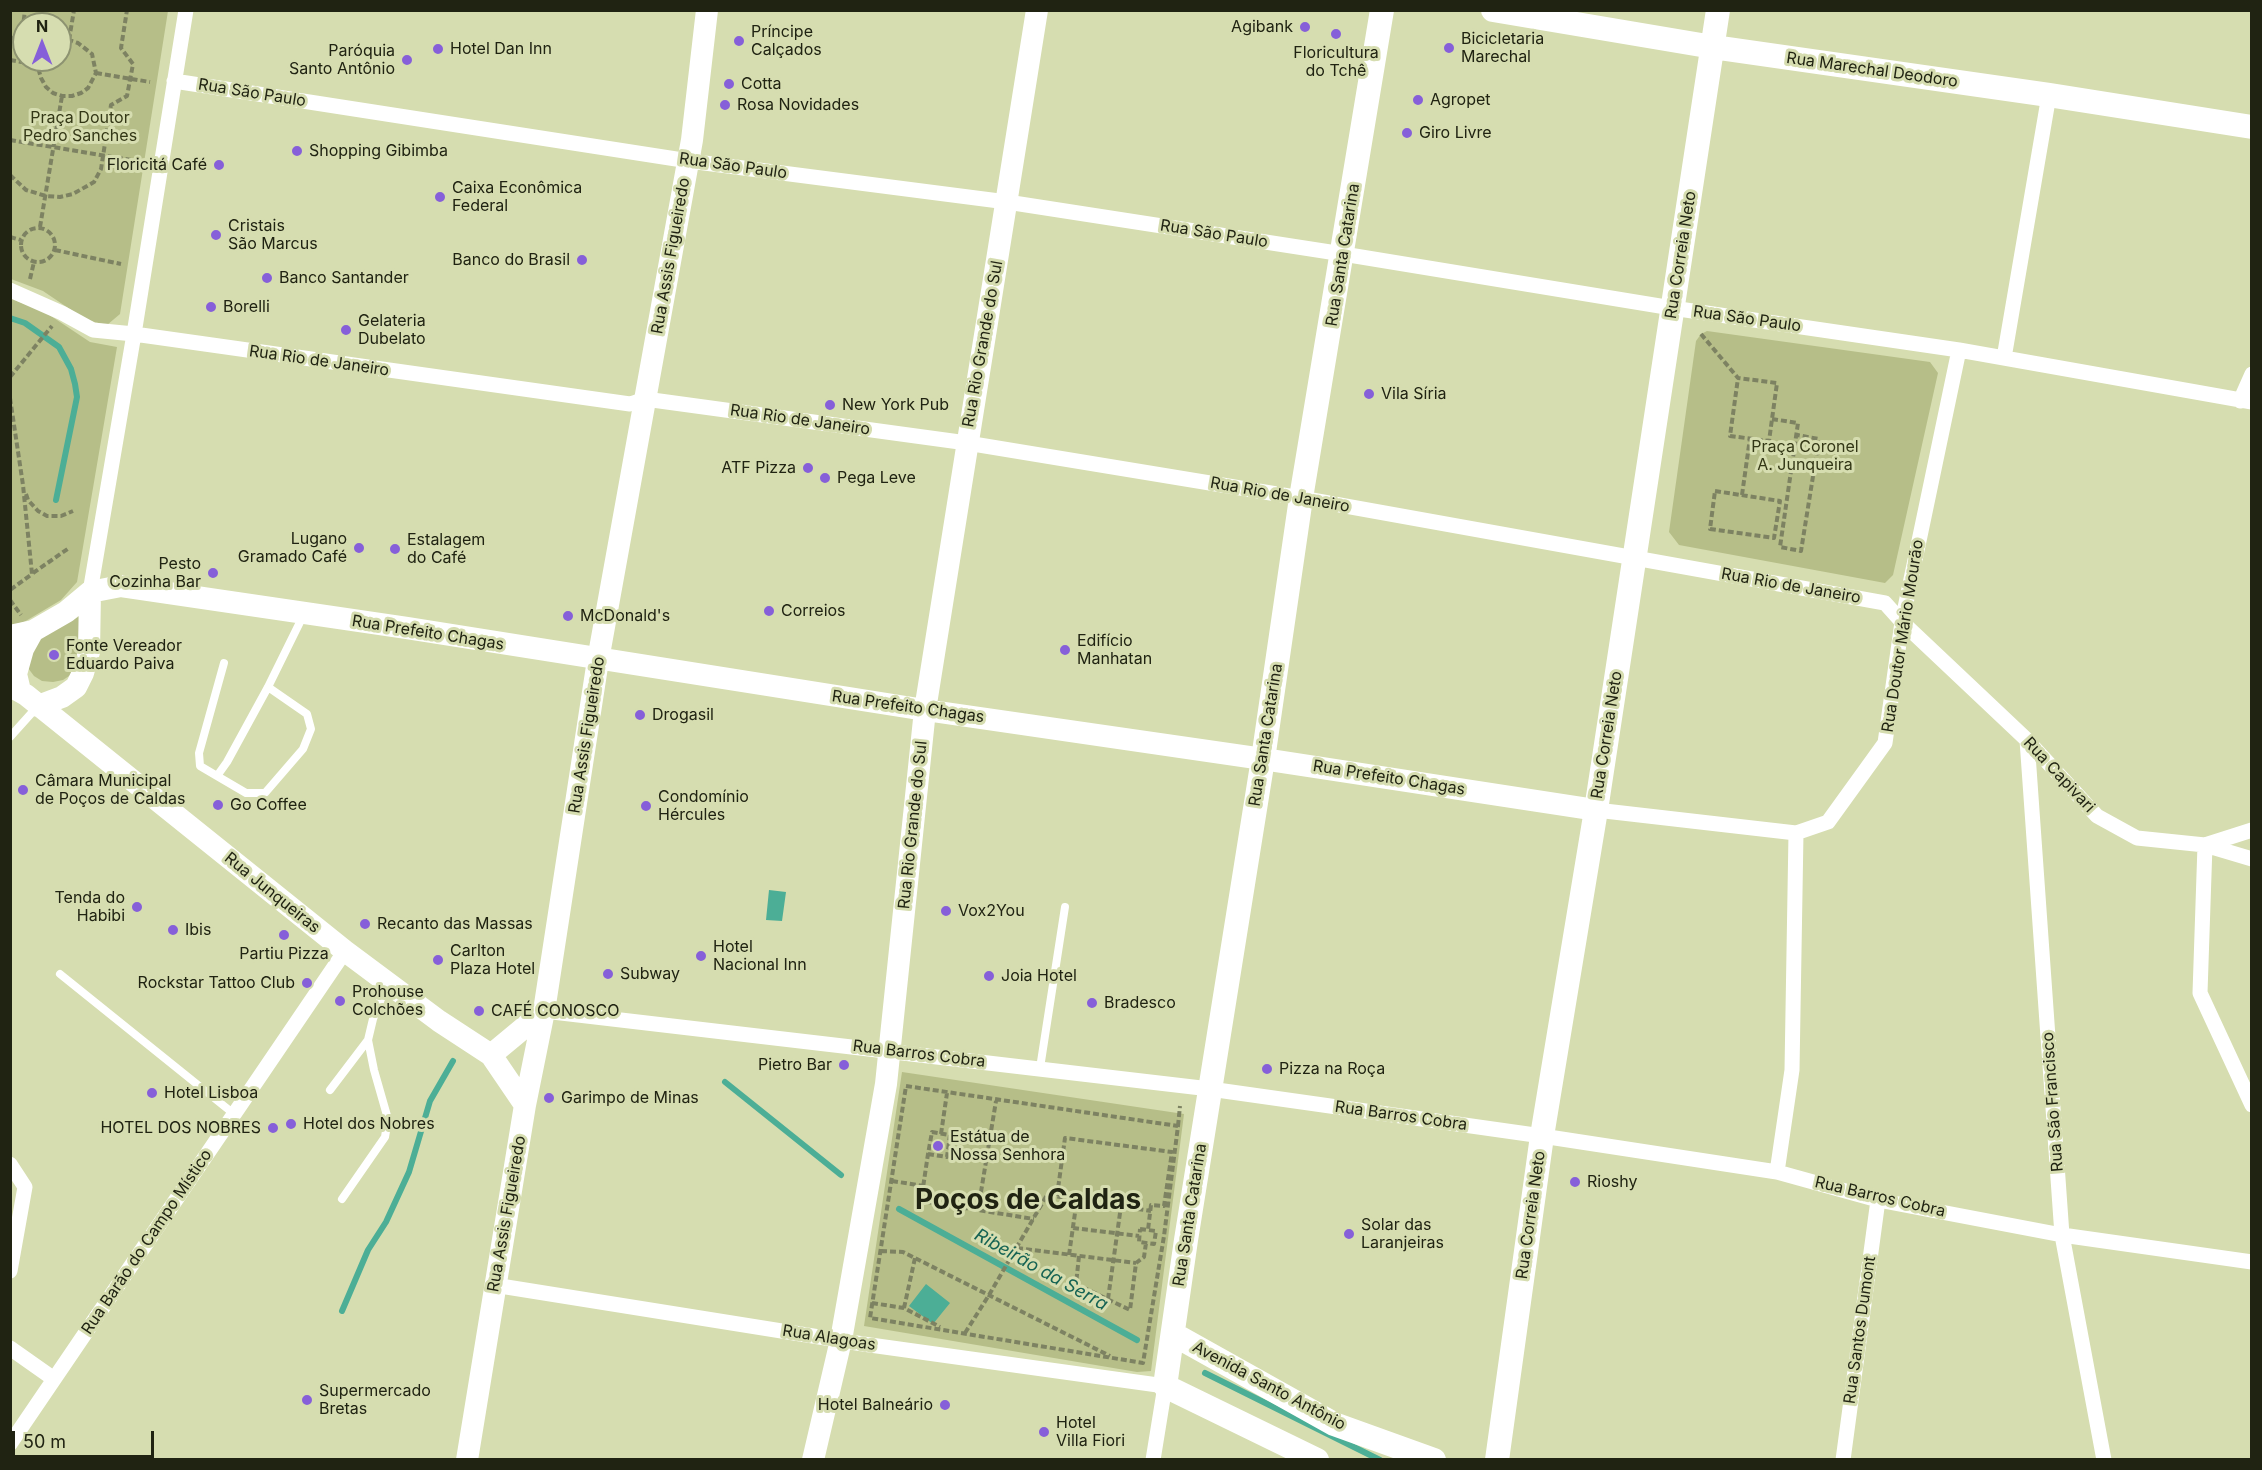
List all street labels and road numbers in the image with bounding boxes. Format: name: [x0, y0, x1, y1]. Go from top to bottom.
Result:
street label: Rua Marechal Deodoro: [1785, 48, 1959, 92]
street label: Rua São Paulo: [197, 75, 307, 111]
street label: Rua São Paulo: [678, 149, 788, 183]
street label: Rua Assis Figueiredo: [648, 176, 694, 336]
street label: Rua Santa Catarina: [1322, 182, 1364, 328]
street label: Rua Correia Neto: [1661, 190, 1701, 320]
street label: Rua São Paulo: [1159, 216, 1269, 252]
street label: Rua Rio Grande do Sul: [959, 259, 1007, 429]
street label: Rua São Paulo: [1692, 302, 1802, 336]
street label: Rua Rio de Janeiro: [248, 342, 390, 380]
street label: Rua Rio de Janeiro: [729, 401, 871, 439]
street label: Rua Rio de Janeiro: [1209, 473, 1351, 517]
street label: Rua Doutor Mário Mourão: [1878, 538, 1928, 734]
street label: Rua Rio de Janeiro: [1720, 564, 1862, 608]
street label: Rua Prefeito Chagas: [351, 611, 505, 655]
street label: Rua Assis Figueiredo: [565, 655, 609, 815]
street label: Rua Santa Catarina: [1245, 662, 1287, 808]
street label: Rua Correia Neto: [1587, 670, 1627, 800]
street label: Rua Prefeito Chagas: [831, 687, 985, 727]
street label: Rua Capivari: [2019, 733, 2099, 817]
street label: Rua Rio Grande do Sul: [895, 740, 931, 910]
street label: Rua Prefeito Chagas: [1312, 756, 1466, 800]
street label: Rua Junqueiras: [220, 849, 324, 937]
street label: Rua São Francisco: [2039, 1031, 2067, 1173]
street label: Rua Barros Cobra: [852, 1036, 986, 1072]
street label: Rua Barros Cobra: [1334, 1097, 1468, 1135]
street label: Rua Assis Figueiredo: [484, 1134, 530, 1294]
street label: Rua Santa Catarina: [1169, 1142, 1211, 1288]
street label: Rua Barão do Campo Místico: [78, 1146, 216, 1338]
street label: Rua Correia Neto: [1512, 1150, 1550, 1280]
street label: Rua Barros Cobra: [1813, 1173, 1947, 1221]
street label: Rua Santos Dumont: [1840, 1255, 1880, 1405]
street label: Rua Alagoas: [781, 1321, 877, 1355]
street label: Avenida Santo Antônio: [1189, 1337, 1349, 1435]

